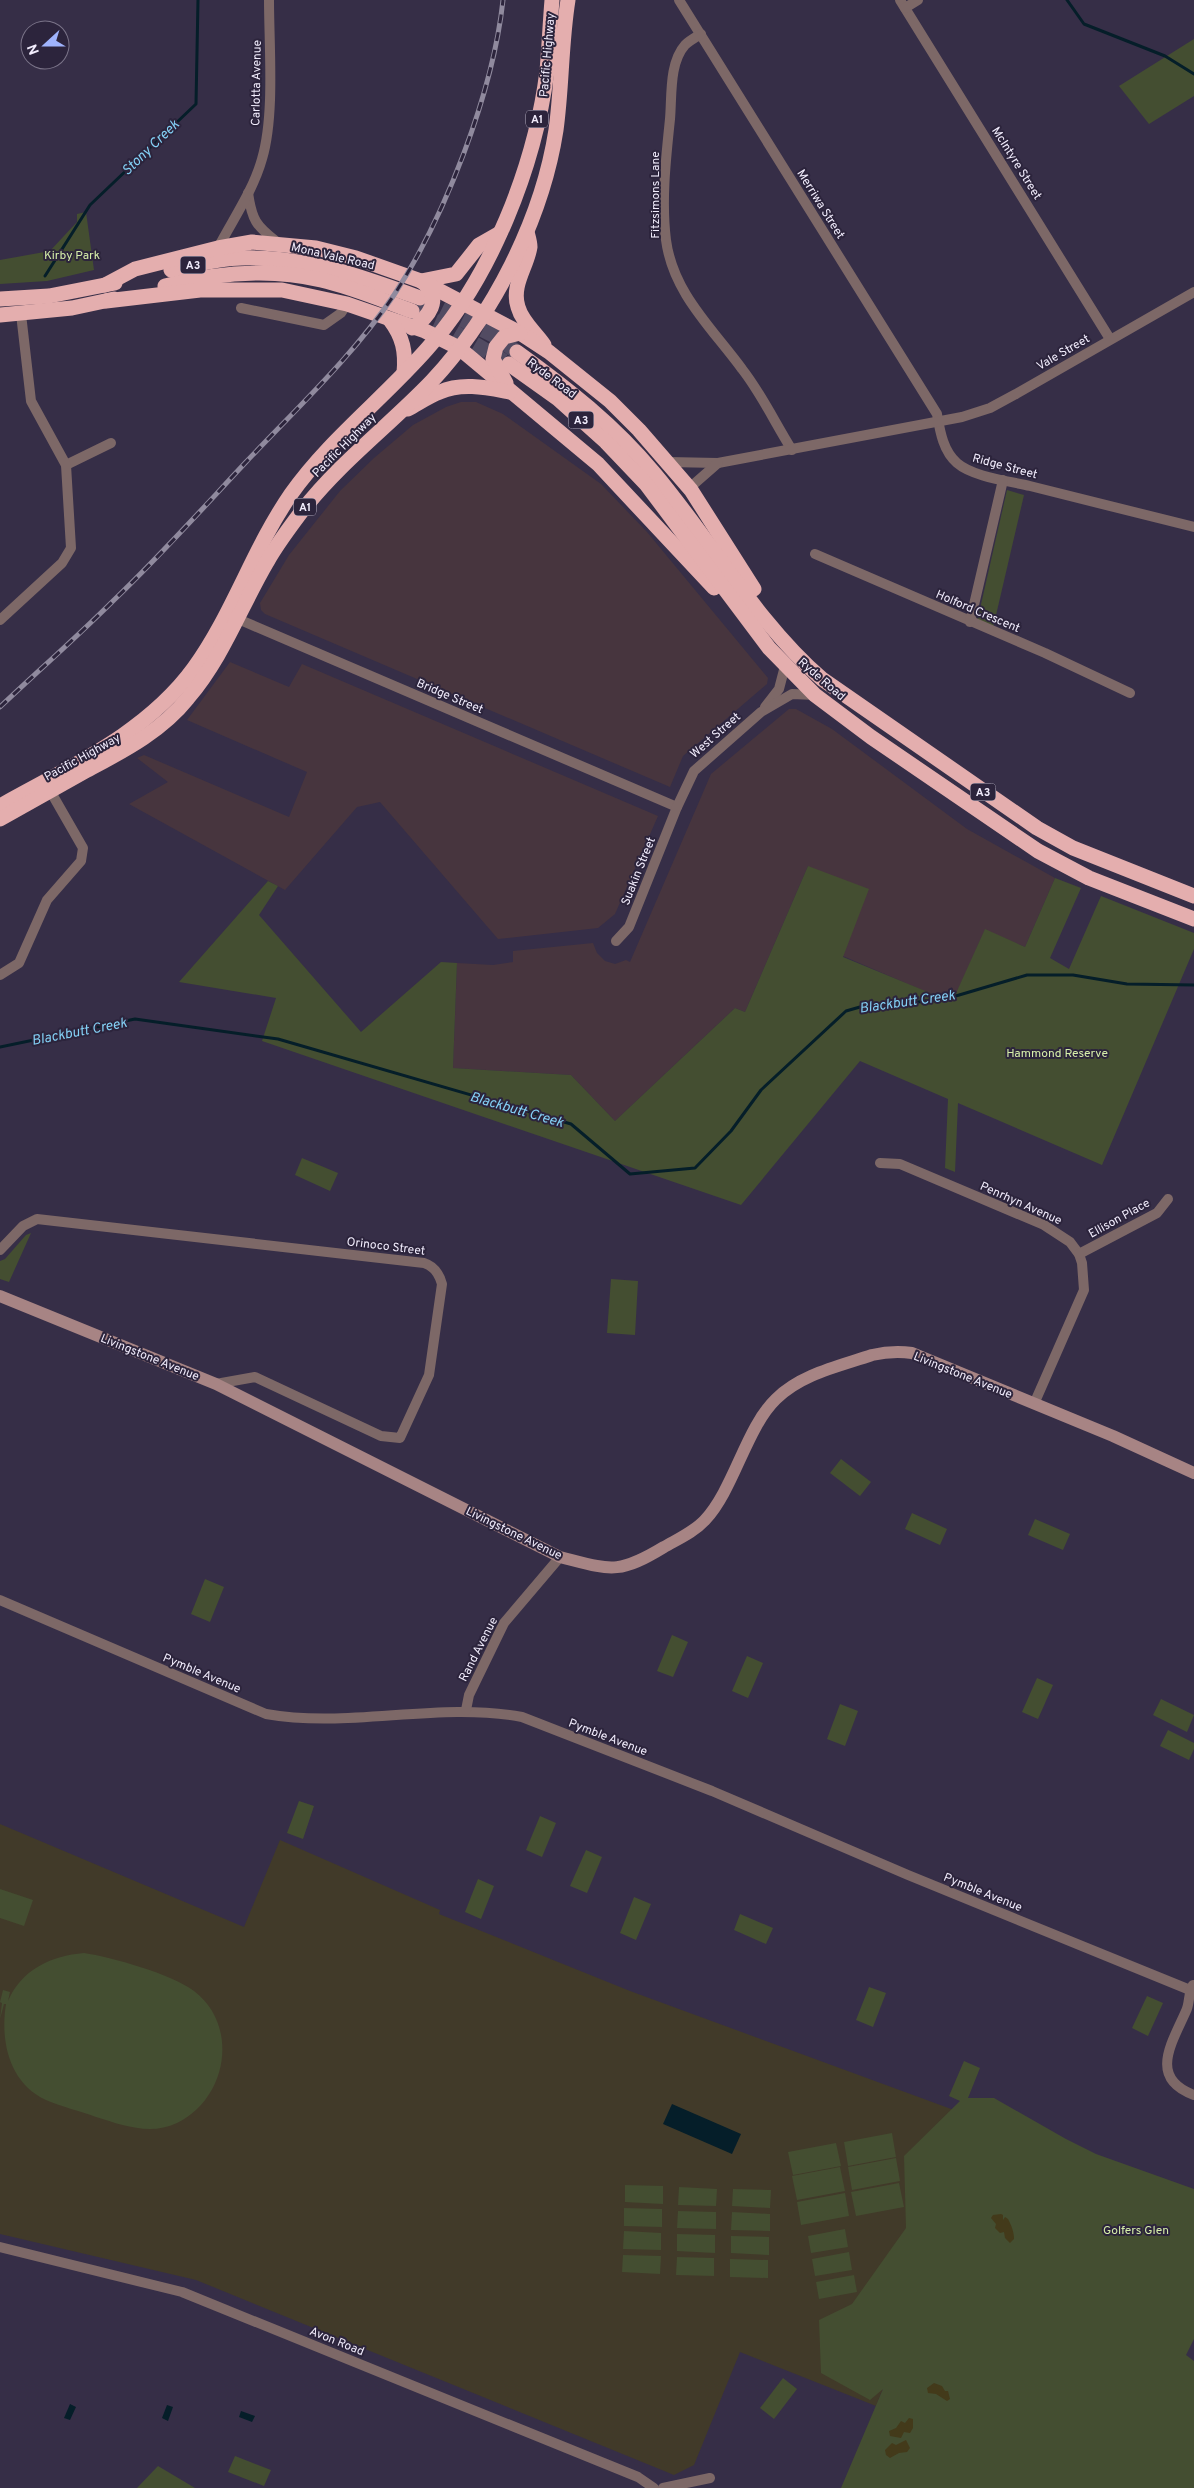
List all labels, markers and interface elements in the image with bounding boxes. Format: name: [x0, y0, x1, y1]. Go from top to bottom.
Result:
street label: Pacific Highway: [536, 12, 560, 98]
north arrow: [20, 20, 70, 70]
street label: Carlotta Avenue: [248, 40, 266, 126]
text: N: [25, 41, 44, 57]
road number: A1: [526, 110, 548, 128]
water label: Stony Creek: [119, 116, 184, 180]
street label: McIntyre Street: [987, 124, 1045, 203]
street label: Fitzsimons Lane: [648, 151, 664, 239]
street label: Merriwa Street: [792, 167, 848, 242]
street label: Mona Vale Road: [289, 240, 376, 274]
park label: Kirby Park: [44, 248, 100, 264]
road number: A3: [180, 256, 206, 274]
street label: Vale Street: [1034, 331, 1093, 374]
street label: Ryde Road: [523, 355, 579, 403]
street label: Pacific Highway: [309, 410, 380, 481]
road number: A3: [568, 412, 594, 428]
street label: Ridge Street: [970, 451, 1039, 483]
road number: A1: [294, 498, 316, 516]
street label: Holford Crescent: [933, 587, 1022, 637]
street label: Ryde Road: [794, 655, 848, 705]
street label: Bridge Street: [414, 676, 486, 718]
street label: West Street: [687, 709, 744, 762]
street label: Pacific Highway: [42, 730, 123, 785]
road number: A3: [970, 784, 996, 800]
street label: Suakin Street: [618, 835, 660, 908]
water label: Blackbutt Creek: [858, 987, 957, 1018]
water label: Blackbutt Creek: [30, 1015, 129, 1050]
park label: Hammond Reserve: [1006, 1046, 1108, 1062]
water label: Blackbutt Creek: [468, 1089, 566, 1132]
street label: Penrhyn Avenue: [977, 1179, 1064, 1229]
street label: Ellison Place: [1086, 1195, 1153, 1242]
street label: Orinoco Street: [346, 1234, 426, 1260]
street label: Livingstone Avenue: [98, 1331, 201, 1385]
street label: Livingstone Avenue: [911, 1349, 1014, 1403]
street label: Livingstone Avenue: [463, 1504, 564, 1564]
street label: Rand Avenue: [456, 1614, 502, 1684]
street label: Pymble Avenue: [160, 1650, 243, 1698]
street label: Pymble Avenue: [566, 1716, 649, 1760]
street label: Pymble Avenue: [941, 1870, 1024, 1916]
park label: Golfers Glen: [1103, 2223, 1169, 2239]
street label: Avon Road: [307, 2324, 366, 2360]

